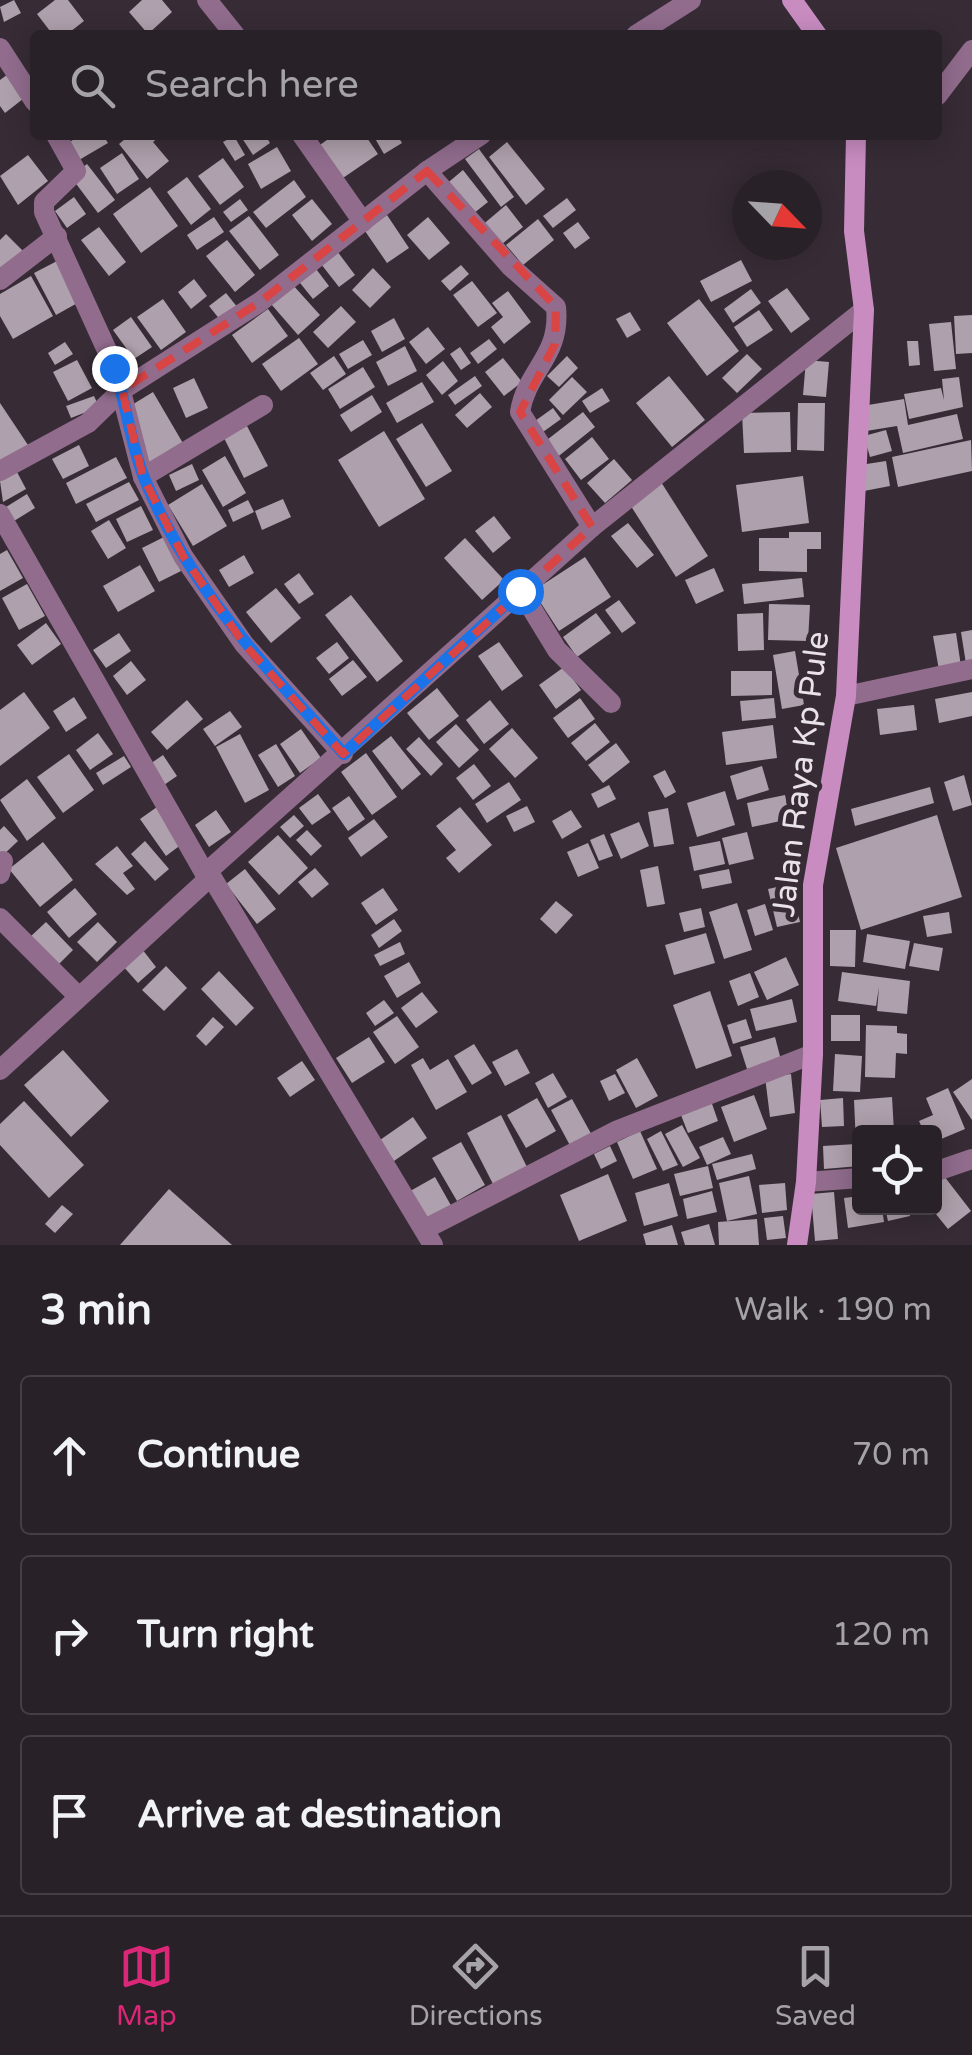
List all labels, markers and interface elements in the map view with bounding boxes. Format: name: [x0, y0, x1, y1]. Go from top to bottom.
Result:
search box: [30, 30, 942, 140]
icon: search: [65, 58, 120, 113]
text: Search here: [145, 62, 359, 108]
north arrow: [732, 170, 822, 260]
route end: [92, 346, 138, 392]
route start: [498, 569, 544, 615]
street label: Jalan Raya Kp Pule: [765, 629, 837, 919]
map controls: [852, 1125, 942, 1215]
button: locate: [852, 1125, 942, 1215]
text: 3 min: [40, 1285, 152, 1336]
text: Walk · 190 m: [735, 1291, 932, 1329]
icon: ahead: [42, 1428, 97, 1483]
text: Continue: [137, 1432, 300, 1478]
text: 70 m: [852, 1436, 930, 1474]
icon: right: [42, 1608, 97, 1663]
text: Turn right: [137, 1612, 314, 1658]
text: 120 m: [832, 1616, 930, 1654]
icon: arrive: [42, 1788, 97, 1843]
text: Arrive at destination: [137, 1792, 502, 1838]
tab: Map: [116, 1939, 177, 2033]
tab: Directions: [409, 1939, 543, 2033]
tab: Saved: [775, 1939, 856, 2033]

